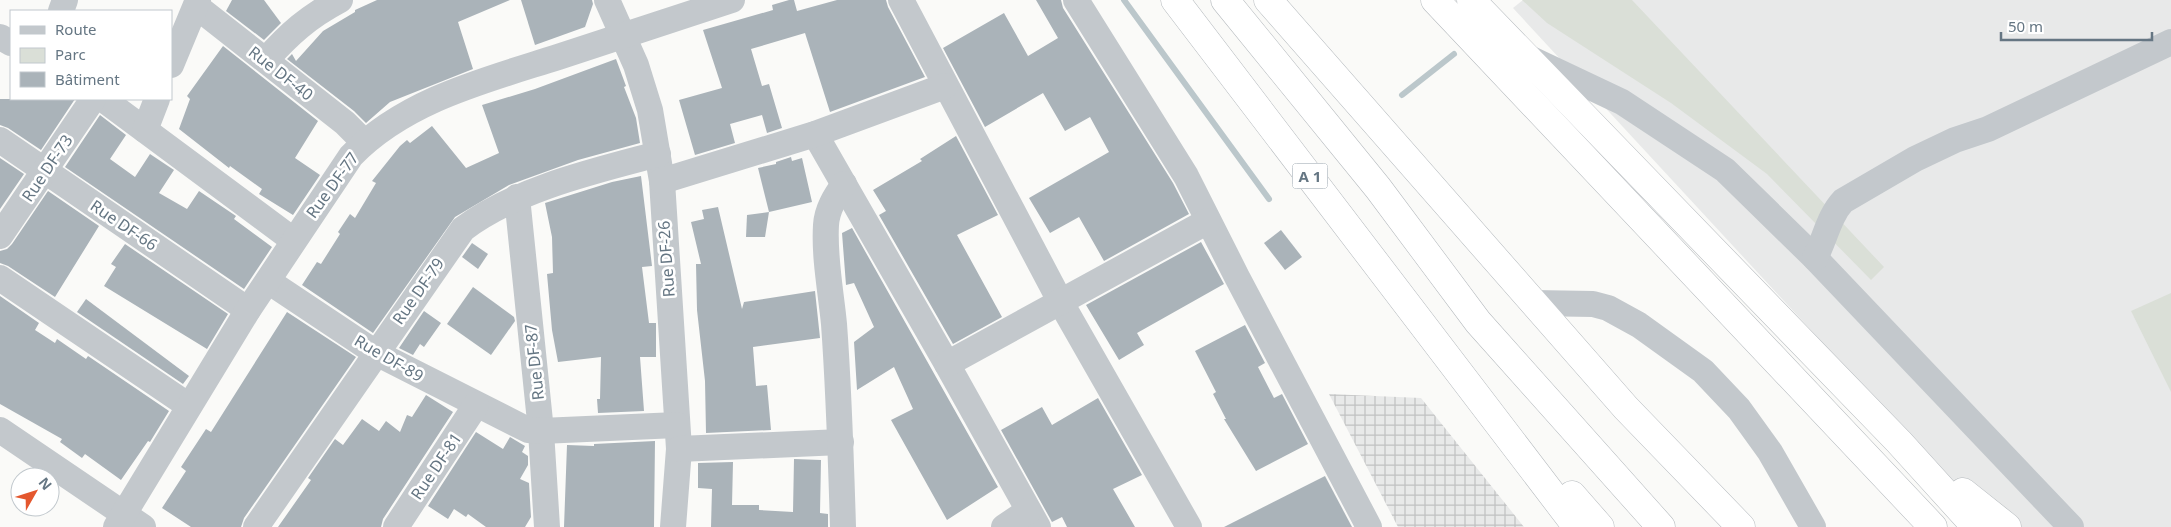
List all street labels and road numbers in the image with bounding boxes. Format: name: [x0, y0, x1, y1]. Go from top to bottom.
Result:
street label: Rue DF-40: [244, 41, 318, 105]
street label: Rue DF-73: [17, 130, 77, 206]
street label: Rue DF-77: [301, 148, 363, 222]
road number: A 1: [1292, 164, 1328, 188]
street label: Rue DF-66: [86, 195, 162, 255]
street label: Rue DF-26: [652, 220, 680, 298]
street label: Rue DF-79: [387, 253, 449, 329]
street label: Rue DF-87: [519, 323, 549, 401]
street label: Rue DF-89: [350, 329, 428, 387]
street label: Rue DF-81: [406, 428, 466, 504]

